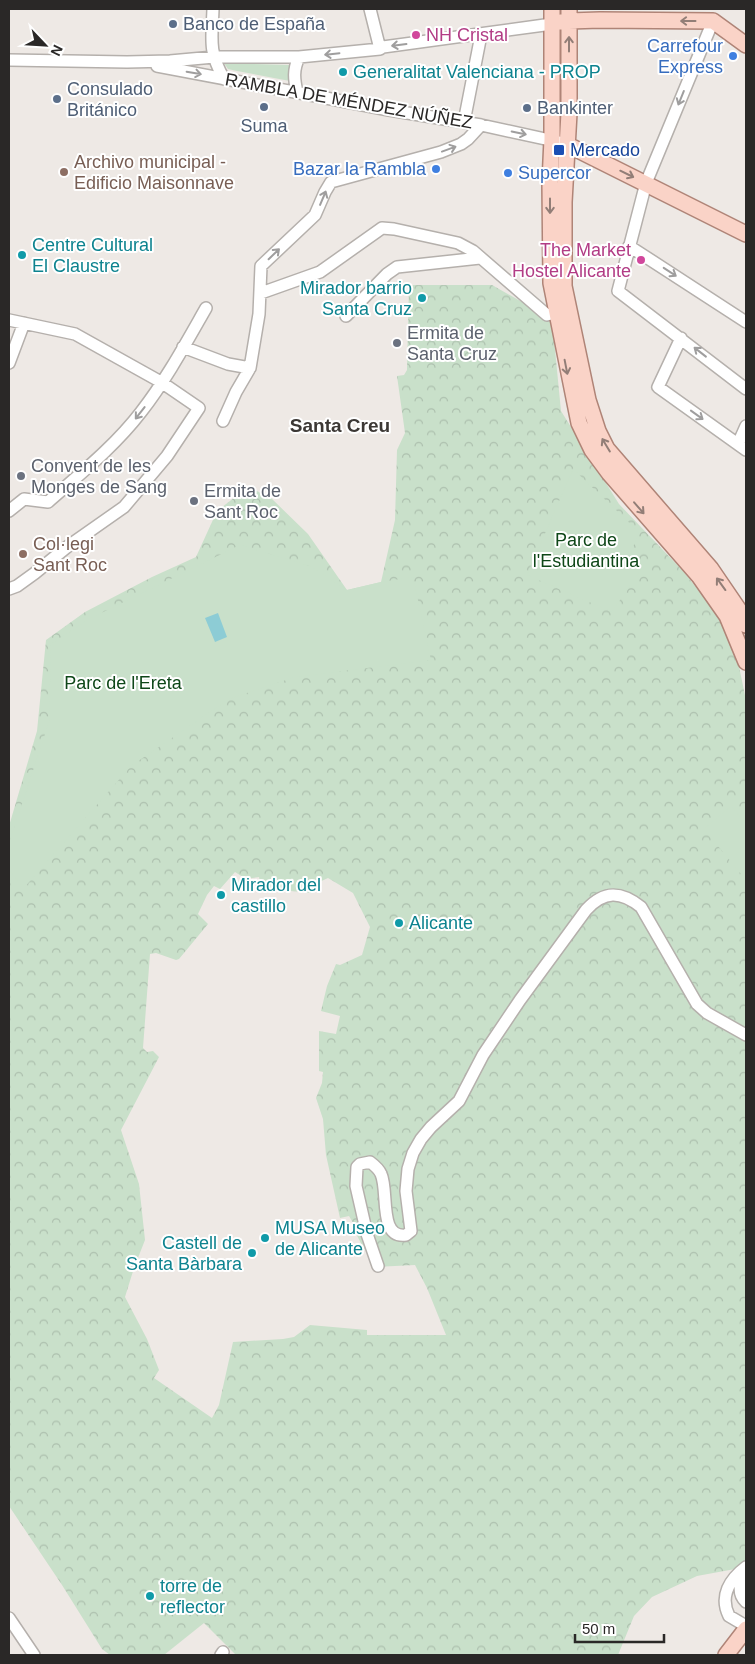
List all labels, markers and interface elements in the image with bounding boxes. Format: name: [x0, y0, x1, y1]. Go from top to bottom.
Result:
place label: Banco de España: [183, 14, 326, 34]
one-way arrow: [680, 16, 696, 26]
marker: Banco de España: [167, 18, 179, 30]
north arrow: [20, 20, 70, 70]
place label: NH Cristal: [426, 25, 508, 45]
marker: NH Cristal: [410, 29, 422, 41]
one-way arrow: [564, 36, 574, 52]
place label: Carrefour Express: [647, 36, 723, 77]
one-way arrow: [392, 40, 408, 50]
text: N: [47, 43, 66, 58]
one-way arrow: [324, 49, 340, 59]
marker: Carrefour Express: [727, 50, 739, 62]
place label: Generalitat Valenciana - PROP: [353, 62, 601, 82]
marker: Generalitat Valenciana - PROP: [337, 66, 349, 78]
street label: RAMBLA DE MÉNDEZ NÚÑEZ: [224, 68, 475, 133]
one-way arrow: [185, 69, 201, 79]
place label: Consulado Británico: [67, 79, 153, 120]
one-way arrow: [676, 90, 685, 105]
marker: Consulado Británico: [51, 93, 63, 105]
place label: Bankinter: [537, 98, 613, 118]
marker: Suma: [258, 101, 270, 113]
marker: Bankinter: [521, 102, 533, 114]
place label: Suma: [240, 116, 288, 136]
one-way arrow: [511, 129, 527, 138]
place label: Mercado: [570, 140, 640, 160]
marker: Mercado: [552, 143, 566, 157]
one-way arrow: [441, 144, 456, 153]
place label: Archivo municipal - Edificio Maisonnave: [74, 152, 234, 193]
place label: Bazar la Rambla: [293, 159, 427, 179]
marker: Bazar la Rambla: [430, 163, 442, 175]
place label: Supercor: [518, 163, 591, 183]
marker: Archivo municipal - Edificio Maisonnave: [58, 166, 70, 178]
marker: Supercor: [502, 167, 514, 179]
one-way arrow: [620, 169, 635, 179]
one-way arrow: [318, 191, 328, 206]
one-way arrow: [545, 197, 555, 213]
place label: Centre Cultural El Claustre: [32, 235, 153, 276]
place label: The Market Hostel Alicante: [512, 240, 631, 281]
one-way arrow: [268, 248, 281, 260]
marker: Centre Cultural El Claustre: [16, 249, 28, 261]
marker: The Market Hostel Alicante: [635, 254, 647, 266]
one-way arrow: [663, 267, 677, 278]
place label: Mirador barrio Santa Cruz: [300, 278, 412, 319]
marker: Mirador barrio Santa Cruz: [416, 292, 428, 304]
place label: Ermita de Santa Cruz: [407, 323, 497, 364]
marker: Ermita de Santa Cruz: [391, 337, 403, 349]
one-way arrow: [694, 347, 707, 358]
one-way arrow: [562, 358, 572, 374]
one-way arrow: [135, 406, 146, 419]
one-way arrow: [690, 410, 704, 420]
district label: Santa Creu: [290, 415, 390, 436]
one-way arrow: [601, 438, 611, 453]
place label: Convent de les Monges de Sang: [31, 456, 167, 497]
marker: Convent de les Monges de Sang: [15, 470, 27, 482]
place label: Ermita de Sant Roc: [204, 481, 281, 522]
marker: Ermita de Sant Roc: [188, 495, 200, 507]
one-way arrow: [633, 501, 644, 514]
park label: Parc de l'Estudiantina: [533, 530, 640, 571]
place label: Col·legi Sant Roc: [33, 534, 107, 575]
marker: Col·legi Sant Roc: [17, 548, 29, 560]
one-way arrow: [716, 577, 726, 591]
park label: Parc de l'Ereta: [64, 673, 183, 693]
place label: Mirador del castillo: [231, 875, 321, 916]
marker: Mirador del castillo: [215, 889, 227, 901]
place label: Alicante: [409, 913, 473, 933]
marker: Alicante: [393, 917, 405, 929]
place label: MUSA Museo de Alicante: [275, 1218, 385, 1259]
marker: MUSA Museo de Alicante: [259, 1232, 271, 1244]
place label: Castell de Santa Bàrbara: [126, 1233, 243, 1274]
marker: Castell de Santa Bàrbara: [246, 1247, 258, 1259]
place label: torre de reflector: [160, 1576, 225, 1617]
marker: torre de reflector: [144, 1590, 156, 1602]
scale bar: [575, 1612, 664, 1644]
text: 50 m: [582, 1620, 615, 1637]

